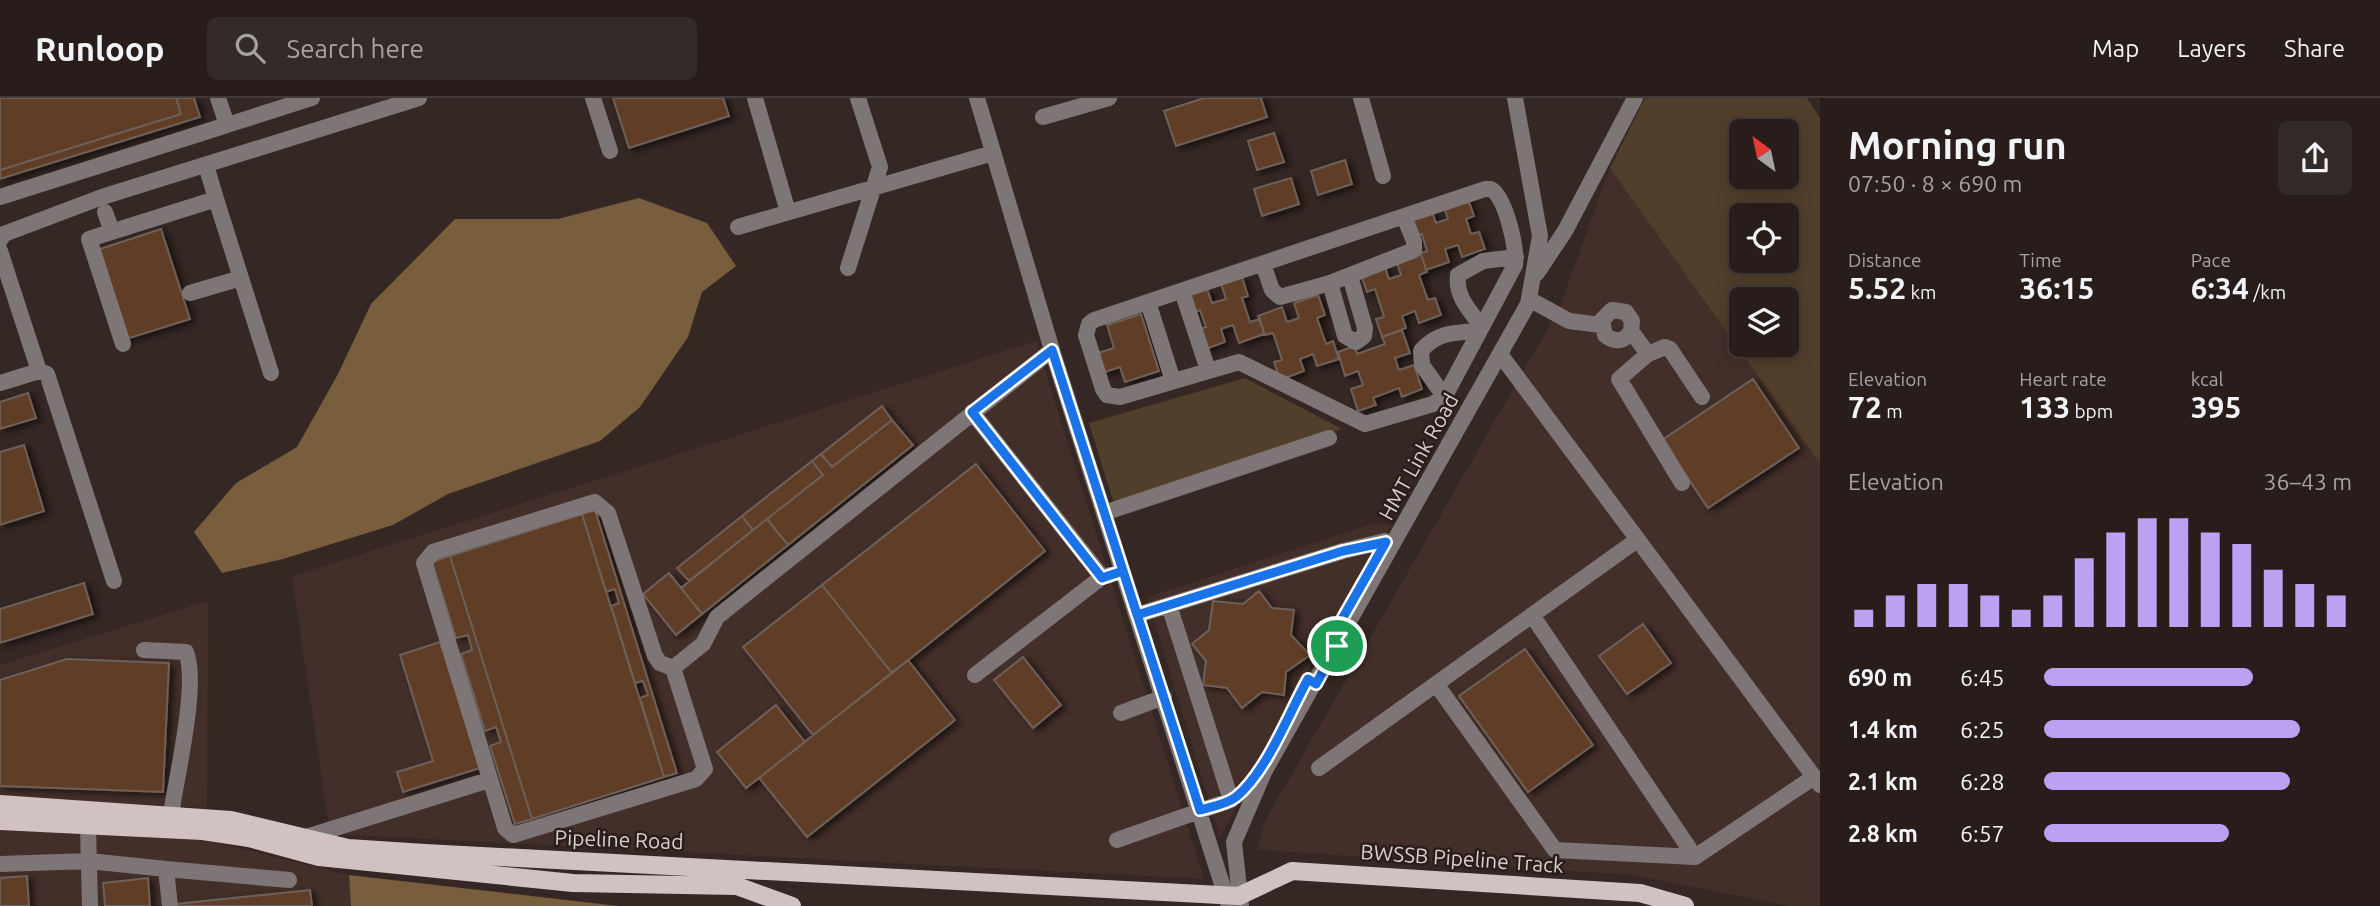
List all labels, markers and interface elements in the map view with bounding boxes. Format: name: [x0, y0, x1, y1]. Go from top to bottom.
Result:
search box: [207, 17, 697, 80]
icon: search: [231, 29, 269, 67]
text: Runloop: [35, 30, 165, 67]
text: Search here: [287, 34, 424, 63]
text: Map: [2092, 35, 2139, 62]
text: Layers: [2177, 35, 2246, 62]
text: Share: [2284, 35, 2345, 62]
north arrow: [1729, 119, 1799, 189]
map controls: [1729, 119, 1799, 357]
button: share: [2278, 121, 2352, 195]
text: Morning run: [1848, 124, 2067, 166]
text: 07:50 · 8 × 690 m: [1848, 171, 2022, 196]
button: locate: [1729, 203, 1799, 273]
text: Distance: [1848, 249, 1922, 271]
text: Time: [2019, 249, 2062, 271]
text: Pace: [2191, 249, 2231, 271]
text: 5.52: [1848, 271, 1906, 305]
text: 36:15: [2019, 271, 2094, 305]
text: 6:34: [2191, 271, 2249, 305]
text: km: [1906, 281, 1936, 303]
text: /km: [2249, 281, 2286, 303]
button: layers: [1729, 287, 1799, 357]
text: Elevation: [1848, 368, 1927, 390]
text: Heart rate: [2019, 368, 2107, 390]
text: kcal: [2191, 368, 2223, 390]
street label: HMT Link Road: [1373, 389, 1463, 524]
text: 72: [1848, 390, 1882, 424]
text: 133: [2019, 390, 2070, 424]
text: 395: [2191, 390, 2241, 424]
text: m: [1882, 400, 1903, 422]
text: bpm: [2070, 400, 2113, 422]
text: Elevation: [1848, 469, 1944, 494]
text: 36–43 m: [2264, 469, 2352, 494]
pin: [1307, 616, 1367, 676]
icon: arrive: [1318, 627, 1356, 665]
text: 690 m: [1848, 665, 1912, 690]
text: 6:45: [1960, 665, 2005, 690]
text: 1.4 km: [1848, 717, 1918, 742]
text: 6:25: [1960, 717, 2005, 742]
text: 2.1 km: [1848, 769, 1918, 794]
text: 6:28: [1960, 769, 2005, 794]
text: 2.8 km: [1848, 821, 1918, 846]
text: 6:57: [1960, 821, 2005, 846]
street label: Pipeline Road: [554, 825, 684, 853]
street label: BWSSB Pipeline Track: [1360, 839, 1565, 877]

